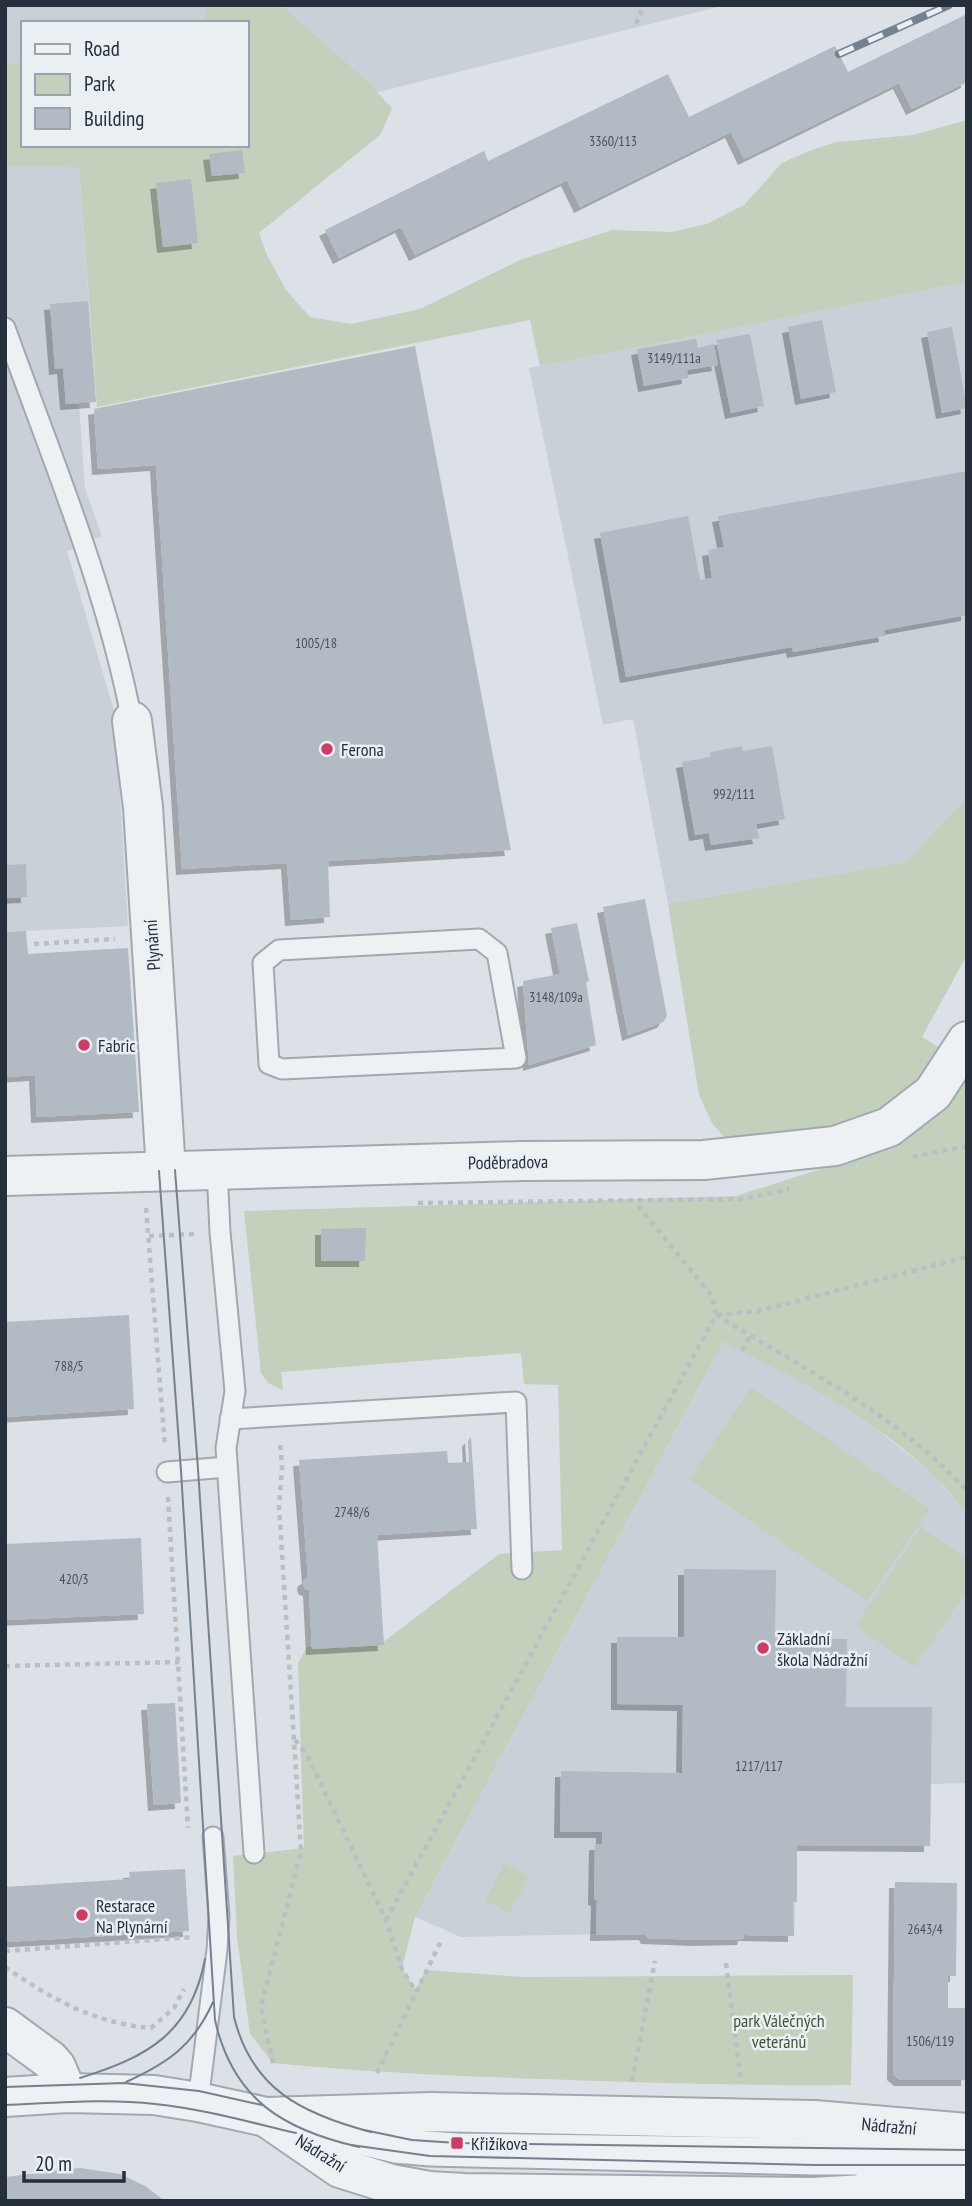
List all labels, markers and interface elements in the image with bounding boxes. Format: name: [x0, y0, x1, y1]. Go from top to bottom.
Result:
legend: [21, 21, 248, 147]
text: Road: [84, 35, 120, 62]
text: Park: [84, 70, 115, 97]
text: Building: [84, 105, 144, 132]
house number: 3360/113: [589, 132, 637, 150]
house number: 3149/111a: [647, 349, 701, 367]
house number: 1005/18: [295, 634, 337, 652]
place label: Ferona: [341, 738, 384, 761]
marker: Ferona: [319, 741, 335, 757]
house number: 992/111: [713, 785, 755, 803]
street label: Plynární: [139, 919, 165, 971]
house number: 3148/109a: [529, 988, 583, 1006]
place label: Fabric: [98, 1034, 136, 1057]
marker: Fabric: [76, 1037, 92, 1053]
street label: Poděbradova: [468, 1150, 548, 1174]
house number: 788/5: [54, 1357, 84, 1375]
house number: 2748/6: [334, 1503, 370, 1521]
house number: 420/3: [59, 1570, 89, 1588]
place label: Základní škola Nádražní: [777, 1627, 868, 1671]
marker: Základní škola Nádražní: [755, 1640, 771, 1656]
house number: 1217/117: [735, 1757, 783, 1775]
place label: Restarace Na Plynární: [96, 1894, 168, 1938]
marker: Restarace Na Plynární: [74, 1907, 90, 1923]
house number: 2643/4: [907, 1920, 944, 1938]
park label: park Válečných veteránů: [733, 2009, 825, 2053]
house number: 1506/119: [906, 2032, 954, 2050]
street label: Nádražní: [861, 2112, 918, 2140]
street label: Nádražní: [292, 2129, 351, 2177]
place label: Křižíkova: [471, 2132, 528, 2155]
marker: Křižíkova: [449, 2135, 465, 2151]
scale bar: [24, 2140, 124, 2184]
text: 20 m: [35, 2150, 72, 2177]

